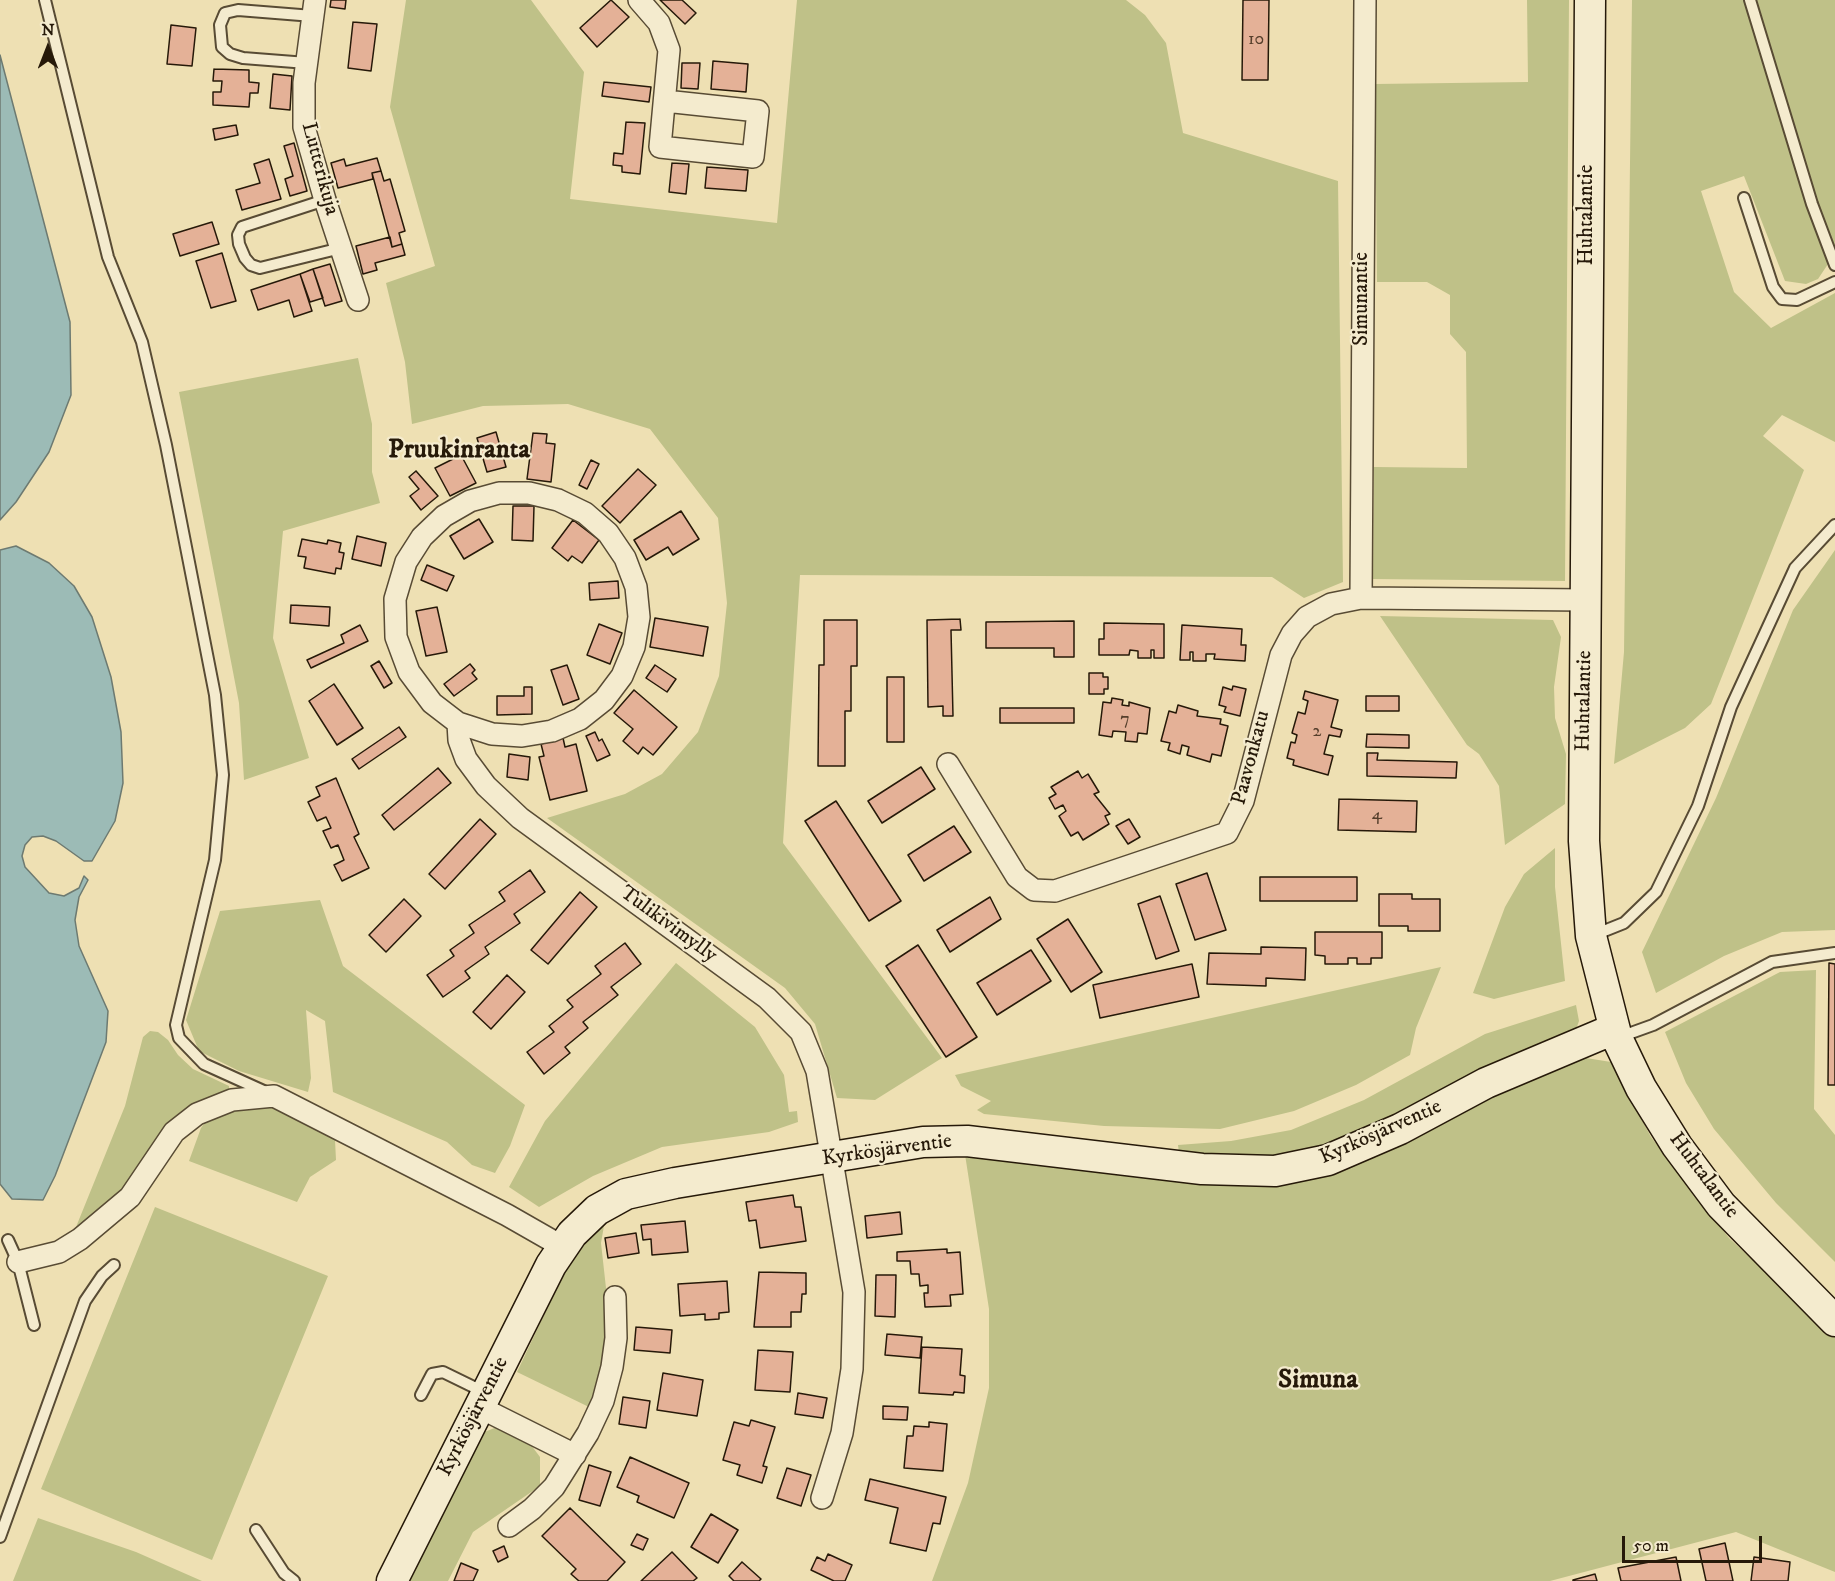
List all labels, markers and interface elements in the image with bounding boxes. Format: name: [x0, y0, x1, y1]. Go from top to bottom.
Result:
north arrow: [18, 18, 78, 78]
text: N: [41, 20, 55, 40]
house number: 10: [1248, 29, 1264, 51]
street label: Lutterikuja: [295, 120, 343, 218]
street label: Huhtalantie: [1575, 165, 1601, 265]
street label: Simunantie: [1350, 252, 1376, 346]
district label: Pruukinranta: [388, 435, 530, 467]
street label: Huhtalantie: [1572, 650, 1598, 752]
street label: Paavonkatu: [1227, 708, 1277, 808]
house number: 7: [1120, 709, 1130, 731]
house number: 2: [1313, 721, 1321, 743]
house number: 4: [1372, 804, 1382, 826]
street label: Tulikivimylly: [614, 881, 722, 969]
street label: Kyrkösjärventie: [1316, 1095, 1446, 1171]
street label: Huhtalantie: [1663, 1128, 1743, 1224]
street label: Kyrkösjärventie: [821, 1129, 953, 1173]
street label: Kyrkösjärventie: [433, 1353, 515, 1481]
district label: Simuna: [1278, 1365, 1358, 1397]
scale bar: [1625, 1524, 1764, 1562]
text: 50 m: [1633, 1535, 1669, 1557]

